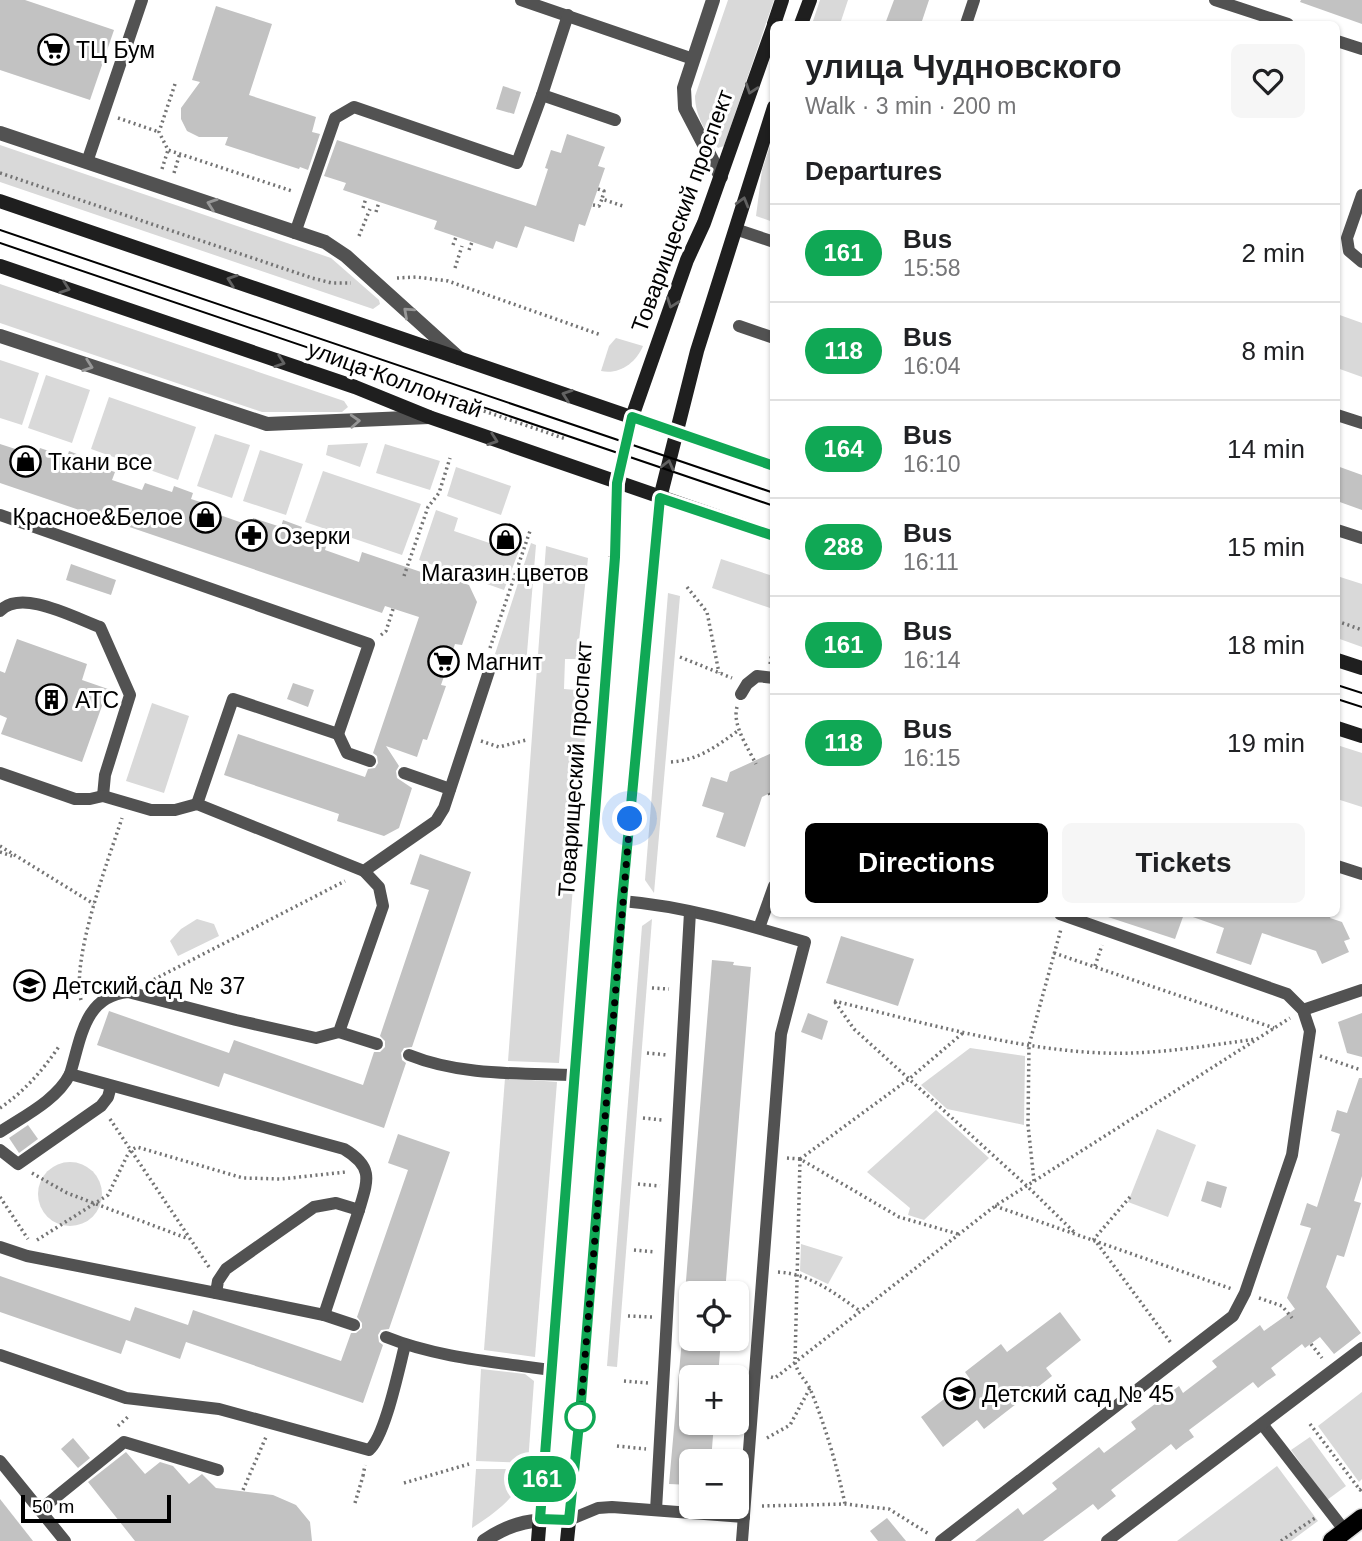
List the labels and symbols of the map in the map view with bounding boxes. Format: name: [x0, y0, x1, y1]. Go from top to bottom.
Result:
supermarket icon: ТЦ Бум: [36, 33, 70, 67]
place label: ТЦ Бум: [76, 37, 155, 63]
one-way arrow: [745, 83, 759, 95]
street label: Товарищеский проспект: [626, 86, 738, 336]
one-way arrow: [735, 197, 750, 209]
one-way arrow: [207, 198, 219, 213]
one-way arrow: [226, 274, 238, 288]
one-way arrow: [58, 280, 70, 294]
one-way arrow: [666, 296, 680, 308]
one-way arrow: [403, 307, 416, 320]
street label: улица Коллонтай: [304, 335, 486, 423]
one-way arrow: [274, 353, 286, 368]
one-way arrow: [81, 358, 94, 372]
one-way arrow: [562, 389, 574, 403]
one-way arrow: [350, 414, 361, 429]
one-way arrow: [487, 432, 499, 446]
shop icon: Ткани все: [8, 445, 42, 479]
place label: Ткани все: [48, 449, 153, 475]
one-way arrow: [660, 459, 674, 471]
shop icon: Красное&Белое: [189, 500, 223, 534]
place label: Красное&Белое: [13, 504, 183, 530]
pharmacy icon: Озерки: [234, 519, 268, 553]
shop icon: Магазин цветов: [488, 522, 522, 556]
place label: Озерки: [274, 523, 351, 549]
place label: Магазин цветов: [421, 560, 589, 586]
street label: Товарищеский проспект: [553, 640, 597, 898]
supermarket icon: Магнит: [426, 645, 460, 679]
place label: Магнит: [466, 649, 543, 675]
building icon: АТС: [35, 683, 69, 717]
place label: АТС: [75, 687, 119, 713]
your location: [612, 801, 647, 836]
school or university icon: Детский сад № 37: [13, 969, 47, 1003]
place label: Детский сад № 37: [53, 973, 245, 999]
school or university icon: Детский сад № 45: [942, 1377, 976, 1411]
place label: Детский сад № 45: [982, 1381, 1174, 1407]
unlabelled marker: [565, 1402, 595, 1432]
line badge: 161: [502, 1456, 582, 1502]
scale bar: [21, 1492, 172, 1524]

